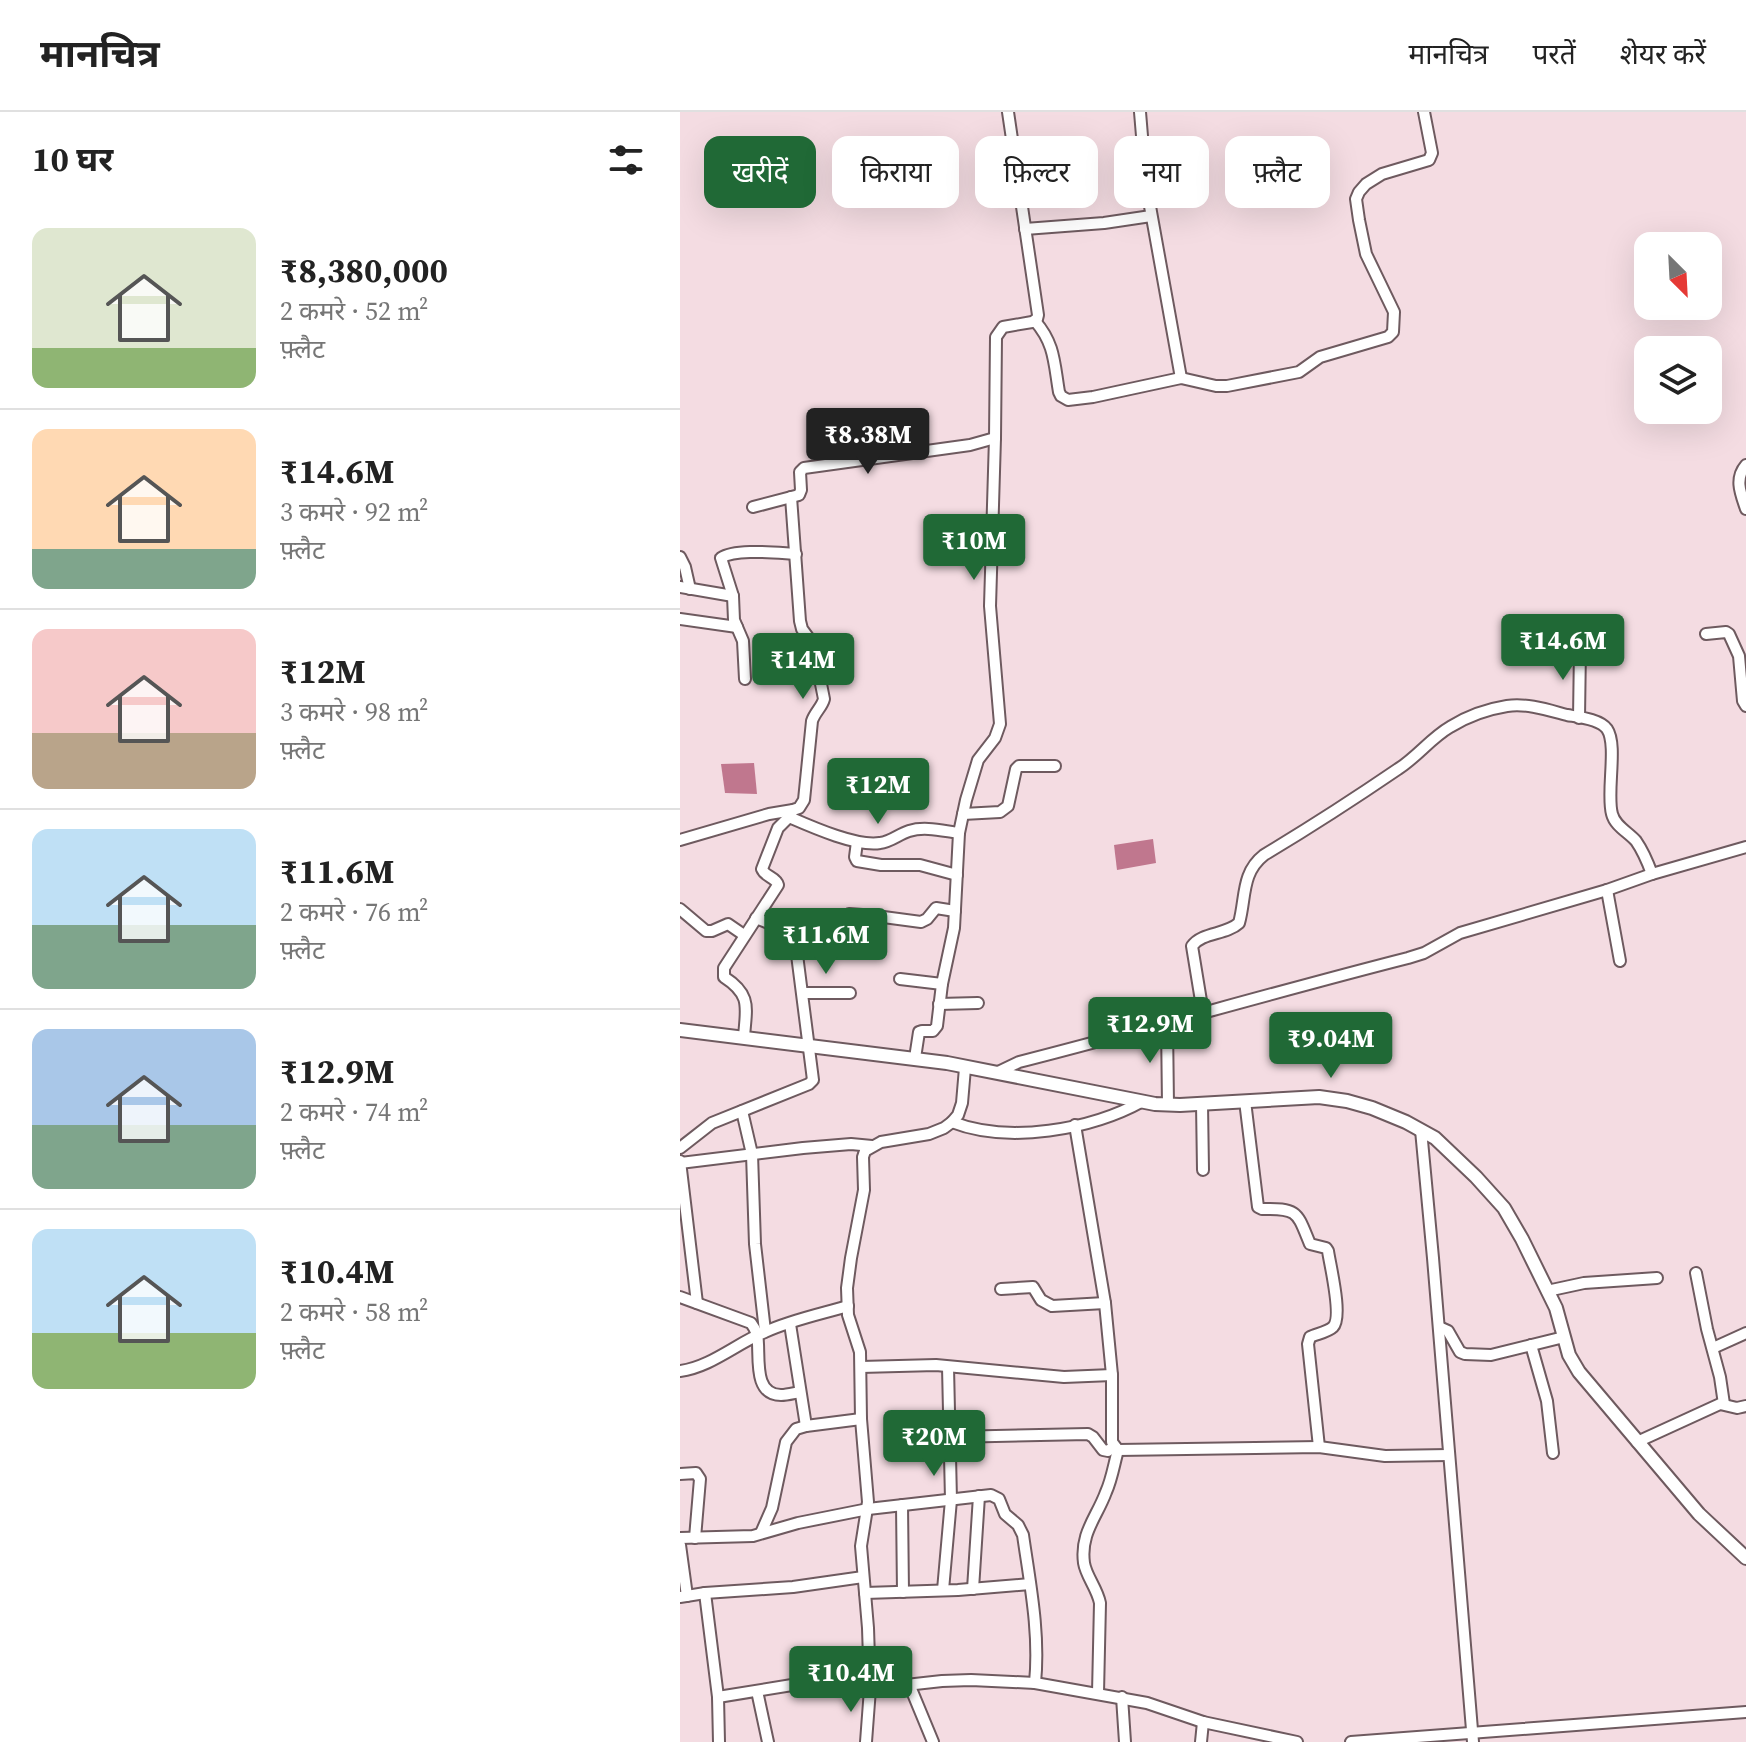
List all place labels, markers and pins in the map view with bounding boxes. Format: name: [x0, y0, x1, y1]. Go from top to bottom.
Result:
pin: ₹8.38M: [803, 408, 933, 476]
pin: ₹10M: [927, 514, 1021, 582]
pin: ₹14.6M: [1498, 614, 1628, 682]
pin: ₹14M: [756, 633, 850, 701]
pin: ₹12M: [831, 758, 925, 826]
pin: ₹11.6M: [761, 908, 891, 976]
pin: ₹12.9M: [1085, 997, 1215, 1065]
pin: ₹9.04M: [1266, 1012, 1396, 1080]
pin: ₹20M: [887, 1410, 981, 1478]
pin: ₹10.4M: [786, 1646, 916, 1714]

